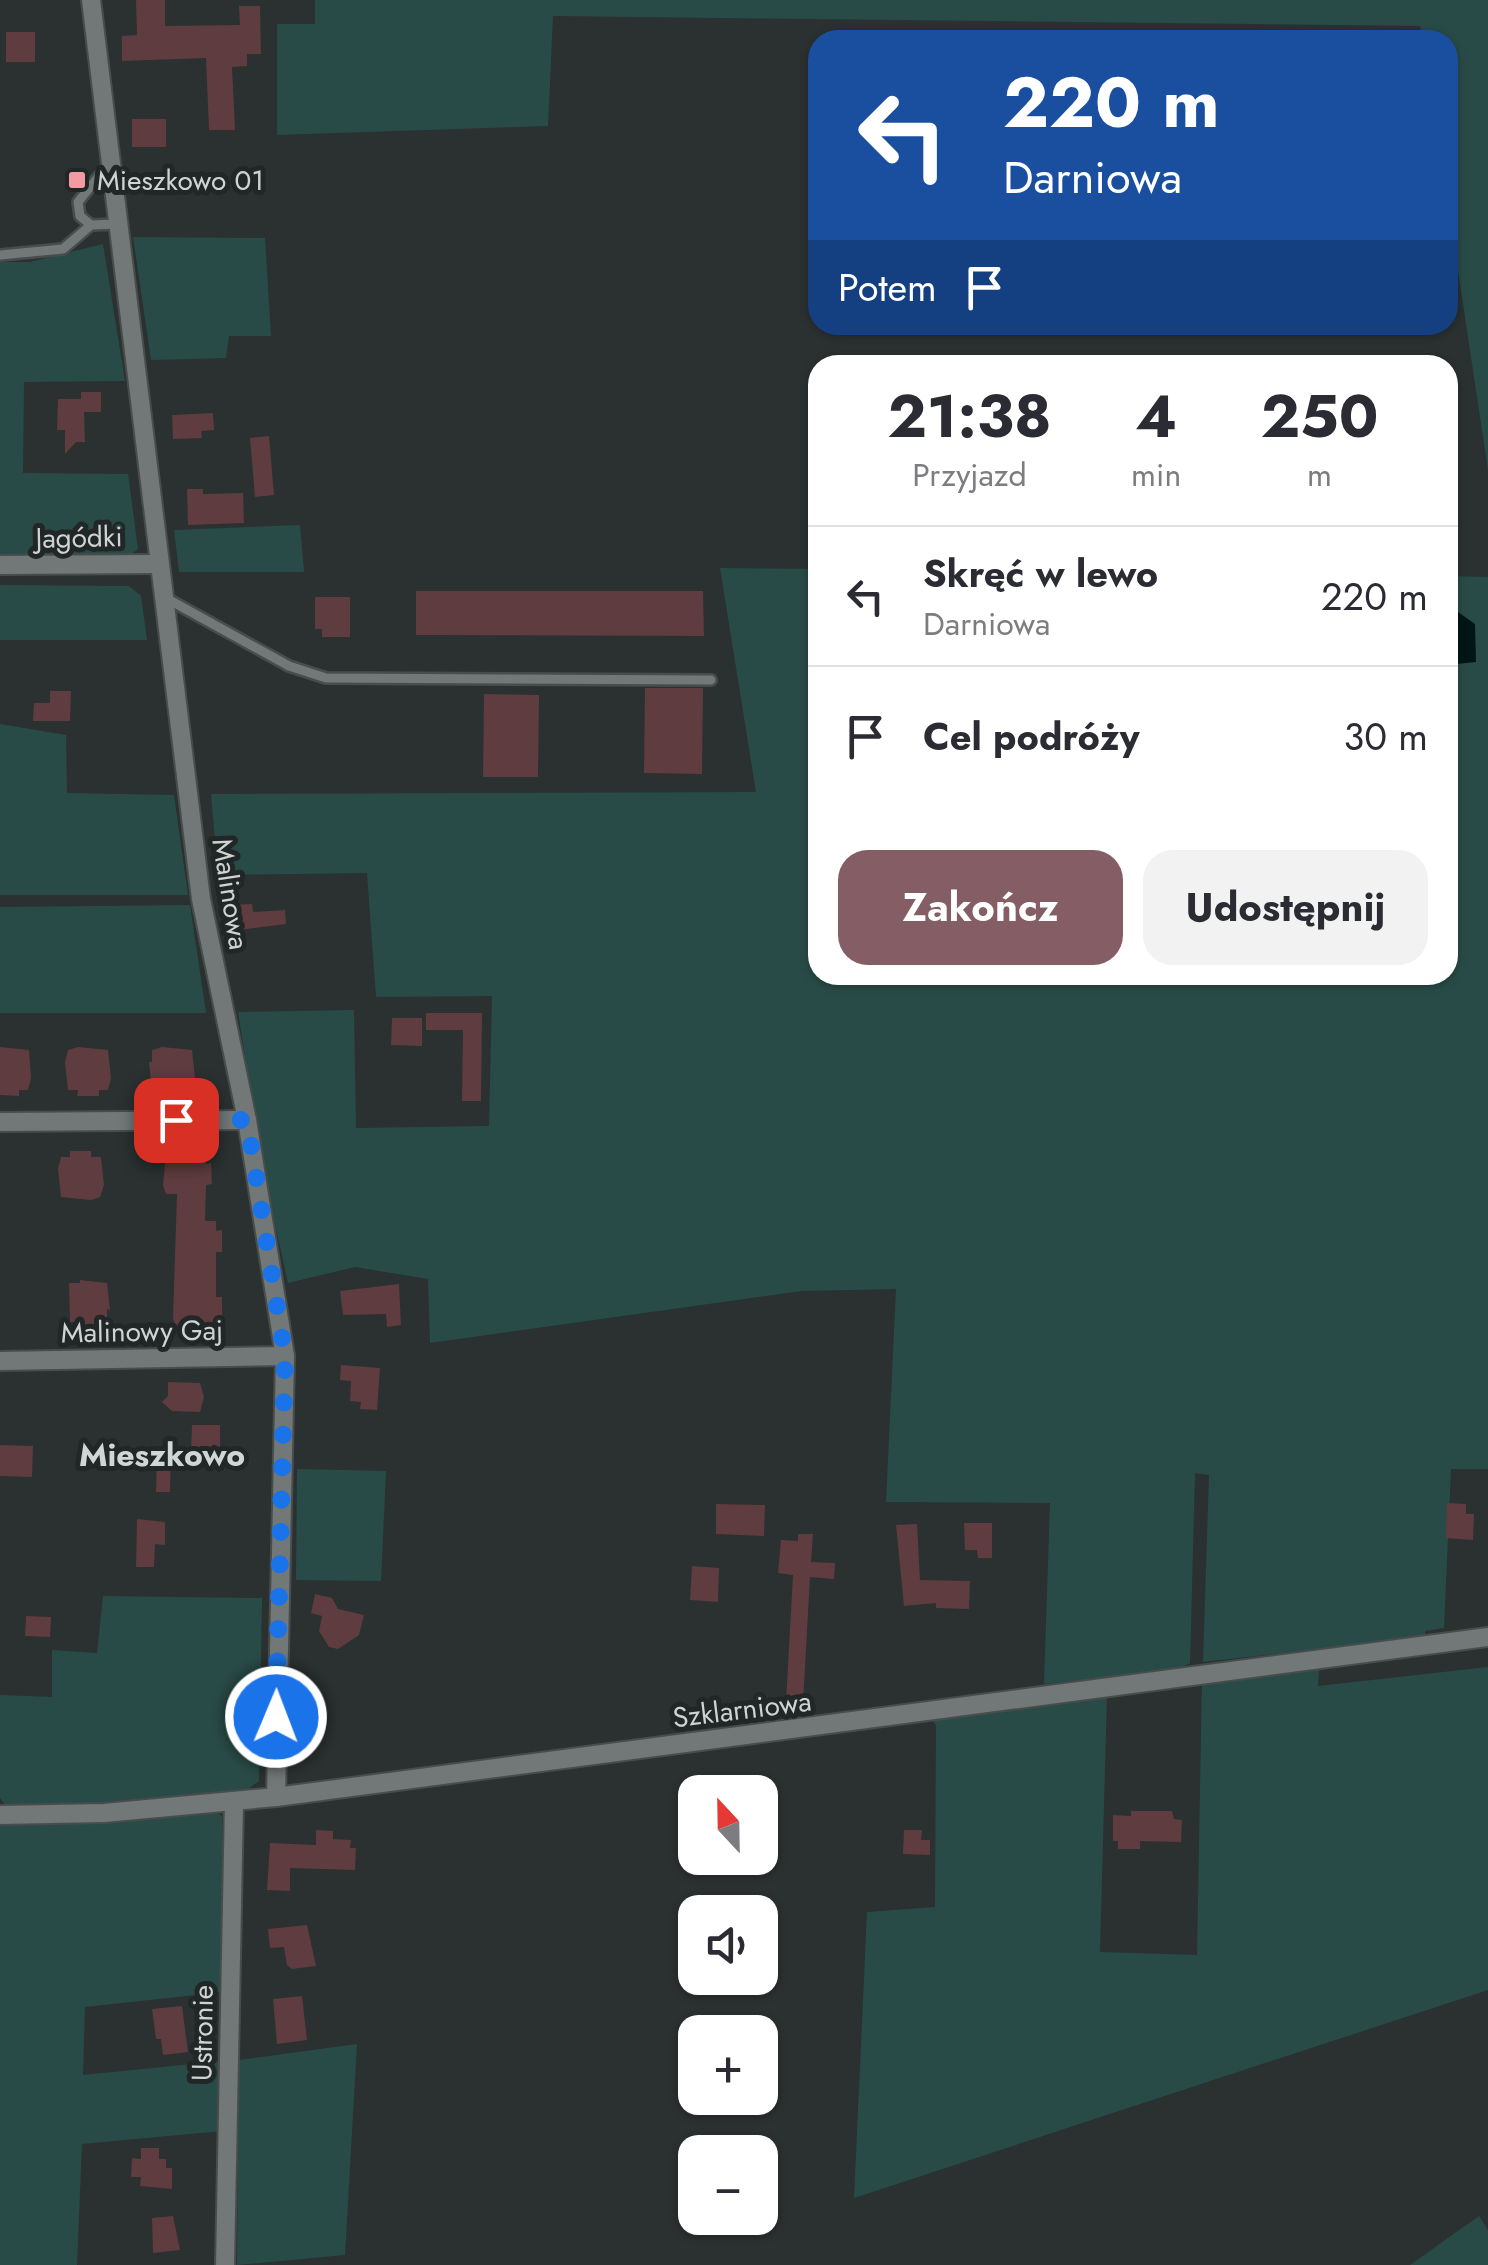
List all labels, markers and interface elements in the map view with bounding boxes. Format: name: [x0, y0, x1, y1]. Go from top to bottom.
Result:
text: 220 m: [1003, 52, 1220, 153]
icon: left: [838, 70, 968, 200]
text: Darniowa: [1003, 145, 1182, 210]
place label: Mieszkowo 01: [97, 160, 264, 201]
marker: Mieszkowo 01: [66, 169, 88, 191]
text: Potem: [838, 260, 937, 315]
icon: arrive: [957, 260, 1012, 315]
text: 21:38: [888, 373, 1052, 460]
text: 4: [1135, 373, 1177, 460]
text: 250: [1261, 373, 1378, 460]
text: Przyjazd: [912, 452, 1027, 498]
text: min: [1131, 452, 1181, 498]
text: m: [1307, 452, 1332, 498]
street label: Jagódki: [31, 516, 123, 559]
text: Skręć w lewo: [923, 546, 1158, 601]
icon: left: [838, 569, 893, 624]
text: 220 m: [1321, 569, 1428, 624]
text: Darniowa: [923, 601, 1050, 647]
icon: arrive: [838, 709, 893, 764]
text: Cel podróży: [923, 709, 1140, 764]
text: 30 m: [1343, 709, 1428, 764]
street label: Malinowa: [202, 836, 260, 953]
button: Zakończ: [838, 850, 1123, 965]
button: Udostępnij: [1143, 850, 1428, 965]
pin: [134, 1078, 219, 1163]
icon: arrive: [149, 1093, 204, 1148]
street label: Malinowy Gaj: [61, 1310, 223, 1353]
district label: Mieszkowo: [79, 1432, 245, 1478]
position arrow: [224, 1665, 328, 1769]
street label: Szklarniowa: [670, 1681, 814, 1738]
north arrow: [678, 1775, 778, 1875]
map controls: [678, 1775, 778, 2235]
button: sound: [678, 1895, 778, 1995]
street label: Ustronie: [181, 1984, 224, 2082]
button: +: [678, 2015, 778, 2115]
button: −: [678, 2135, 778, 2235]

